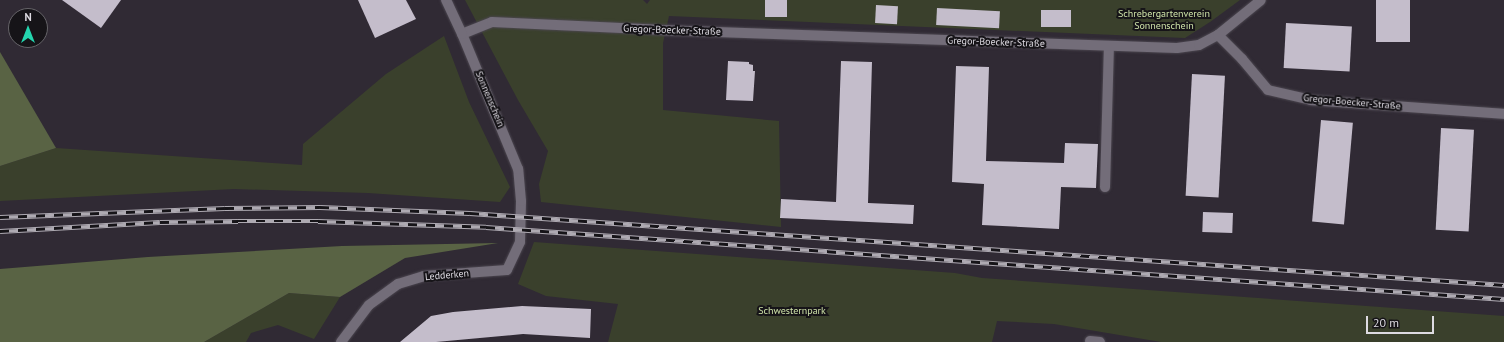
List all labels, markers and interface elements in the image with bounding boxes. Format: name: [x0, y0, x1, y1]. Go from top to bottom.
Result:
park label: Schrebergartenverein Sonnenschein: [1118, 7, 1210, 30]
north arrow: [8, 8, 48, 48]
text: N: [24, 10, 32, 24]
street label: Gregor-Boecker-Straße: [623, 22, 721, 38]
street label: Gregor-Boecker-Straße: [947, 34, 1045, 50]
street label: Sonnenschein: [473, 69, 507, 129]
street label: Gregor-Boecker-Straße: [1303, 92, 1401, 112]
street label: Ledderken: [425, 267, 469, 283]
park label: Schwesternpark: [758, 305, 826, 317]
scale bar: [1368, 308, 1436, 334]
text: 20 m: [1373, 315, 1399, 330]

